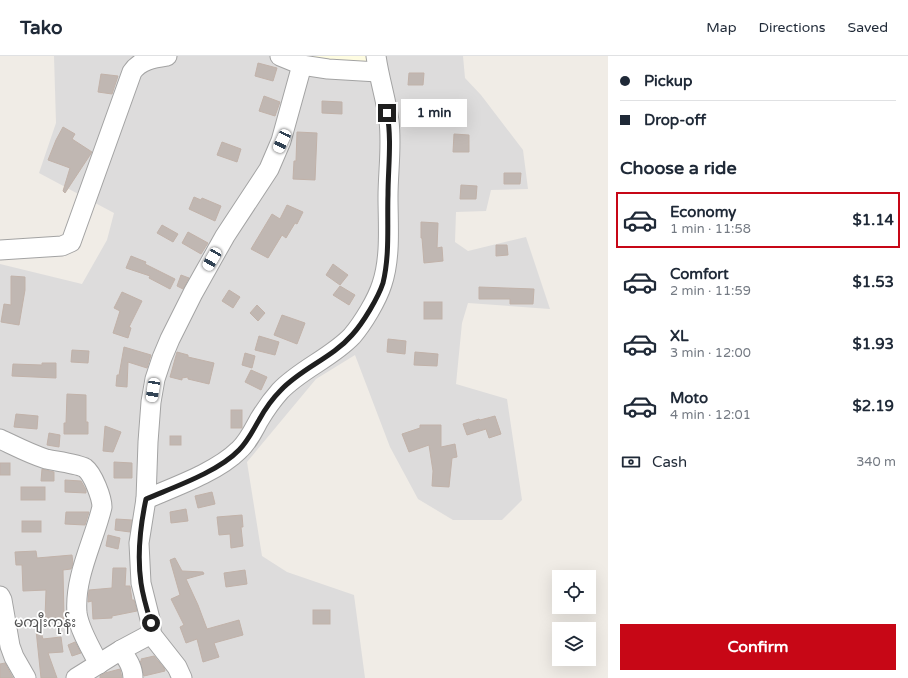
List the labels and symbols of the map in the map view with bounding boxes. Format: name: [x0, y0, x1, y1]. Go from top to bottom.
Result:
callout: 1 min: [401, 99, 467, 127]
route end: [378, 104, 396, 122]
car: [271, 128, 293, 154]
car: [201, 246, 223, 272]
car: [145, 377, 161, 403]
district label: မကျီးကုန်း: [14, 612, 76, 634]
route start: [142, 614, 160, 632]

